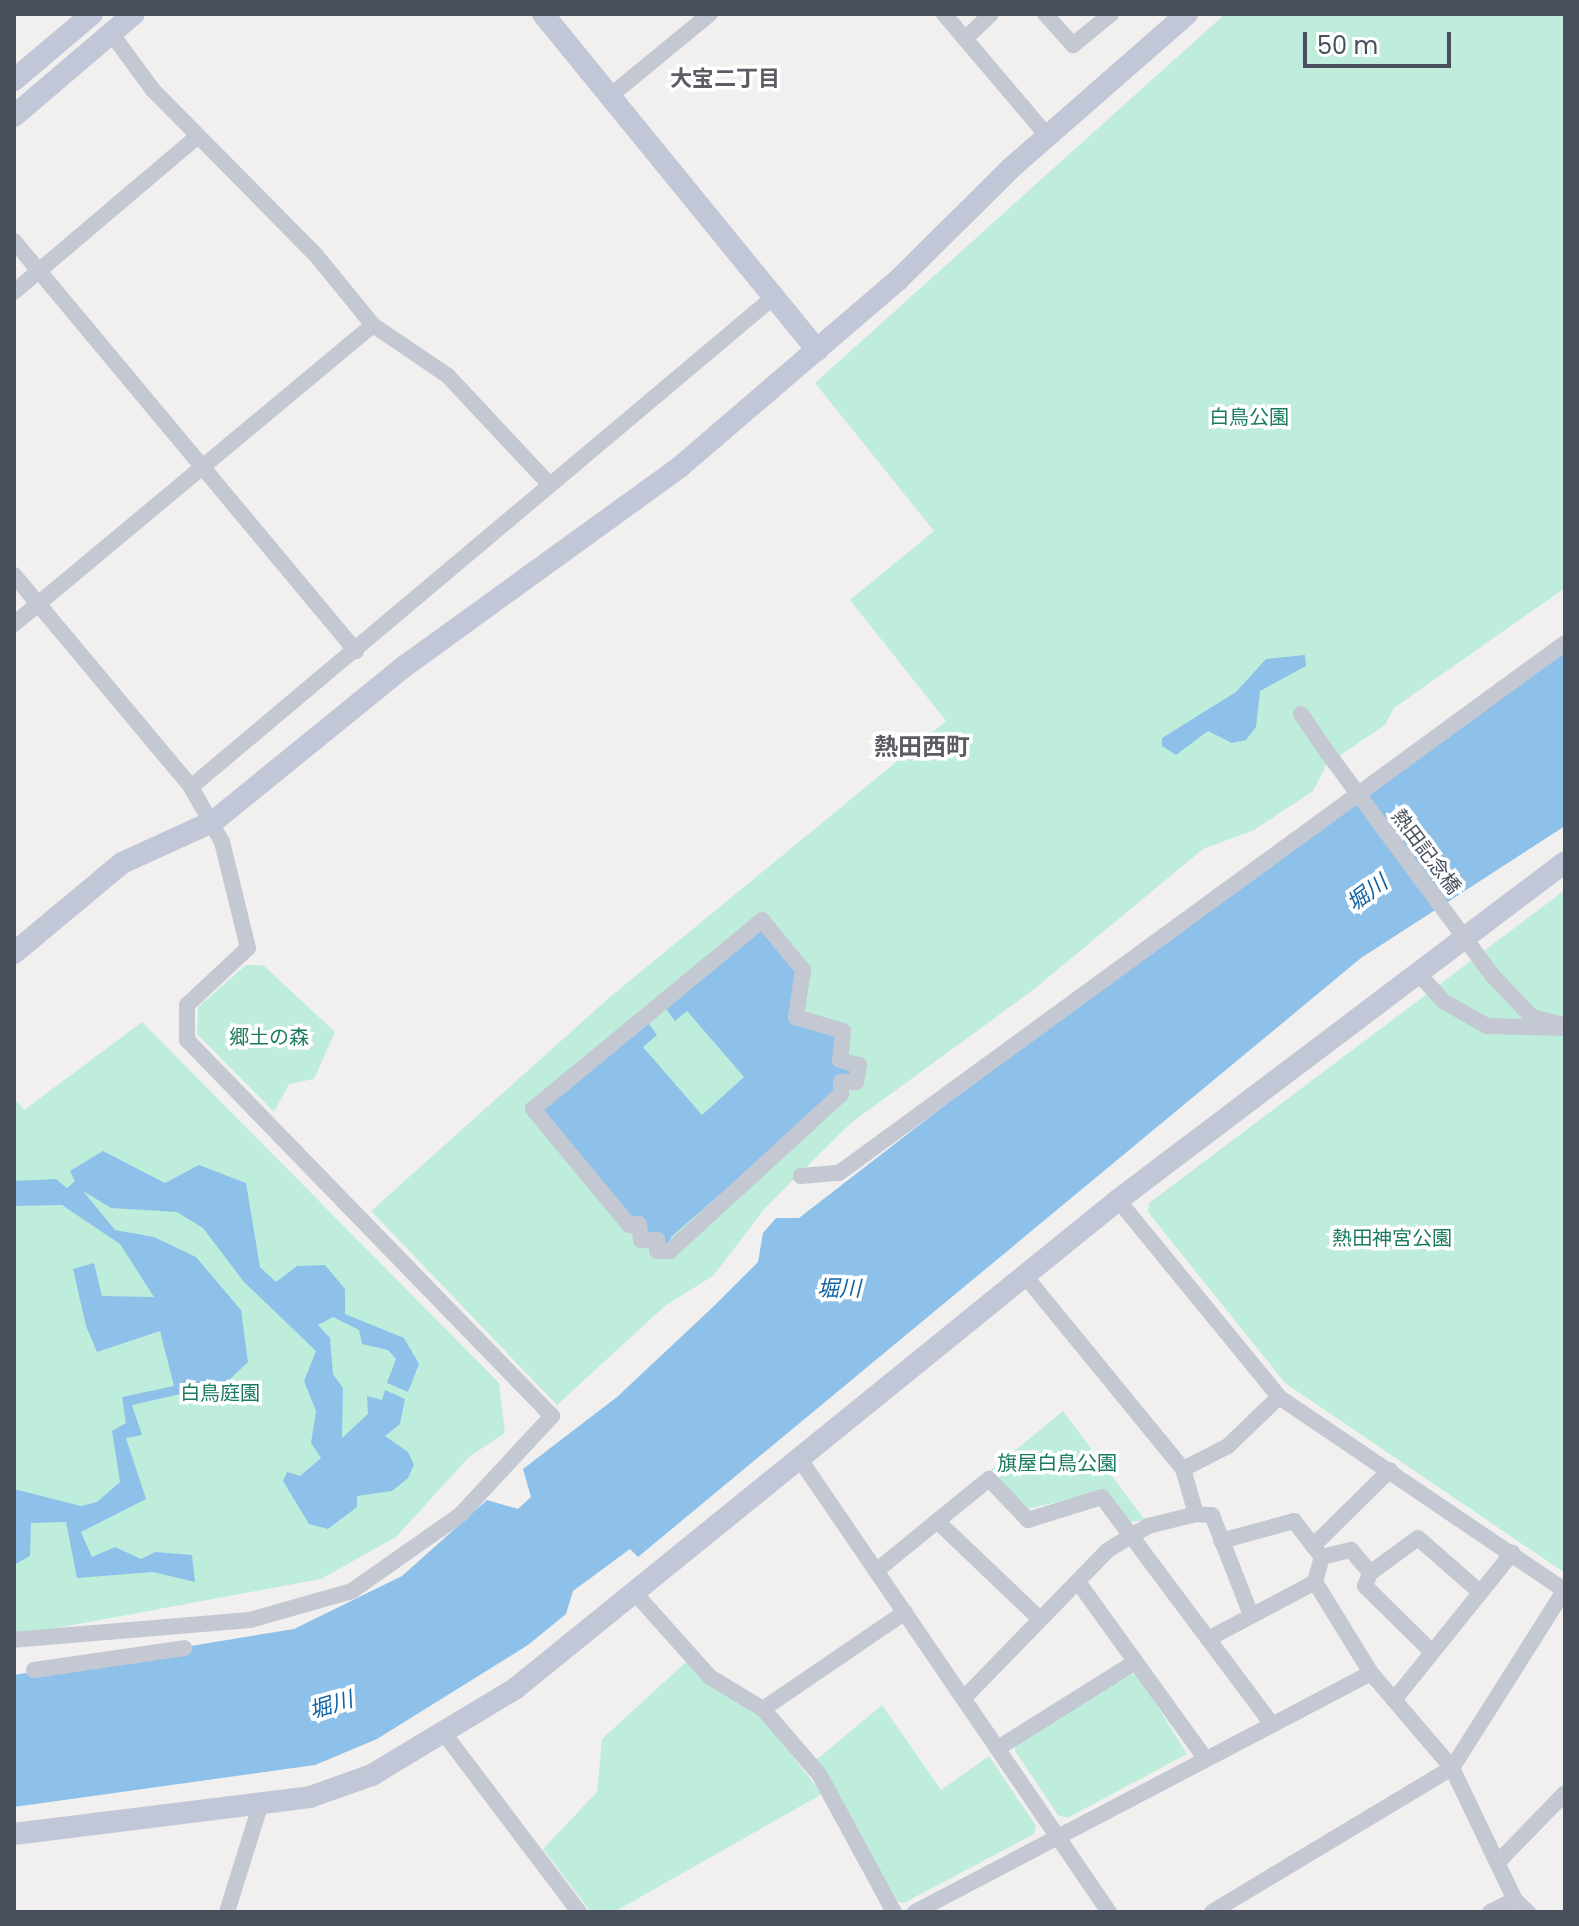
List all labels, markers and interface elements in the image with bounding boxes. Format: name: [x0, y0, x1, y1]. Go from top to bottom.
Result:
scale bar: [1307, 16, 1455, 66]
text: 50 m: [1317, 29, 1378, 62]
district label: 大宝二丁目: [670, 66, 780, 92]
park label: 白鳥公園: [1209, 405, 1289, 429]
district label: 熱田西町: [874, 733, 970, 761]
street label: 熱田記念橋: [1386, 805, 1466, 899]
water label: 堀川: [1341, 869, 1393, 917]
park label: 郷土の森: [229, 1025, 309, 1049]
park label: 熱田神宮公園: [1332, 1226, 1452, 1250]
water label: 堀川: [817, 1276, 861, 1302]
park label: 白鳥庭園: [180, 1381, 260, 1405]
park label: 旗屋白鳥公園: [997, 1451, 1117, 1475]
water label: 堀川: [306, 1686, 356, 1724]

